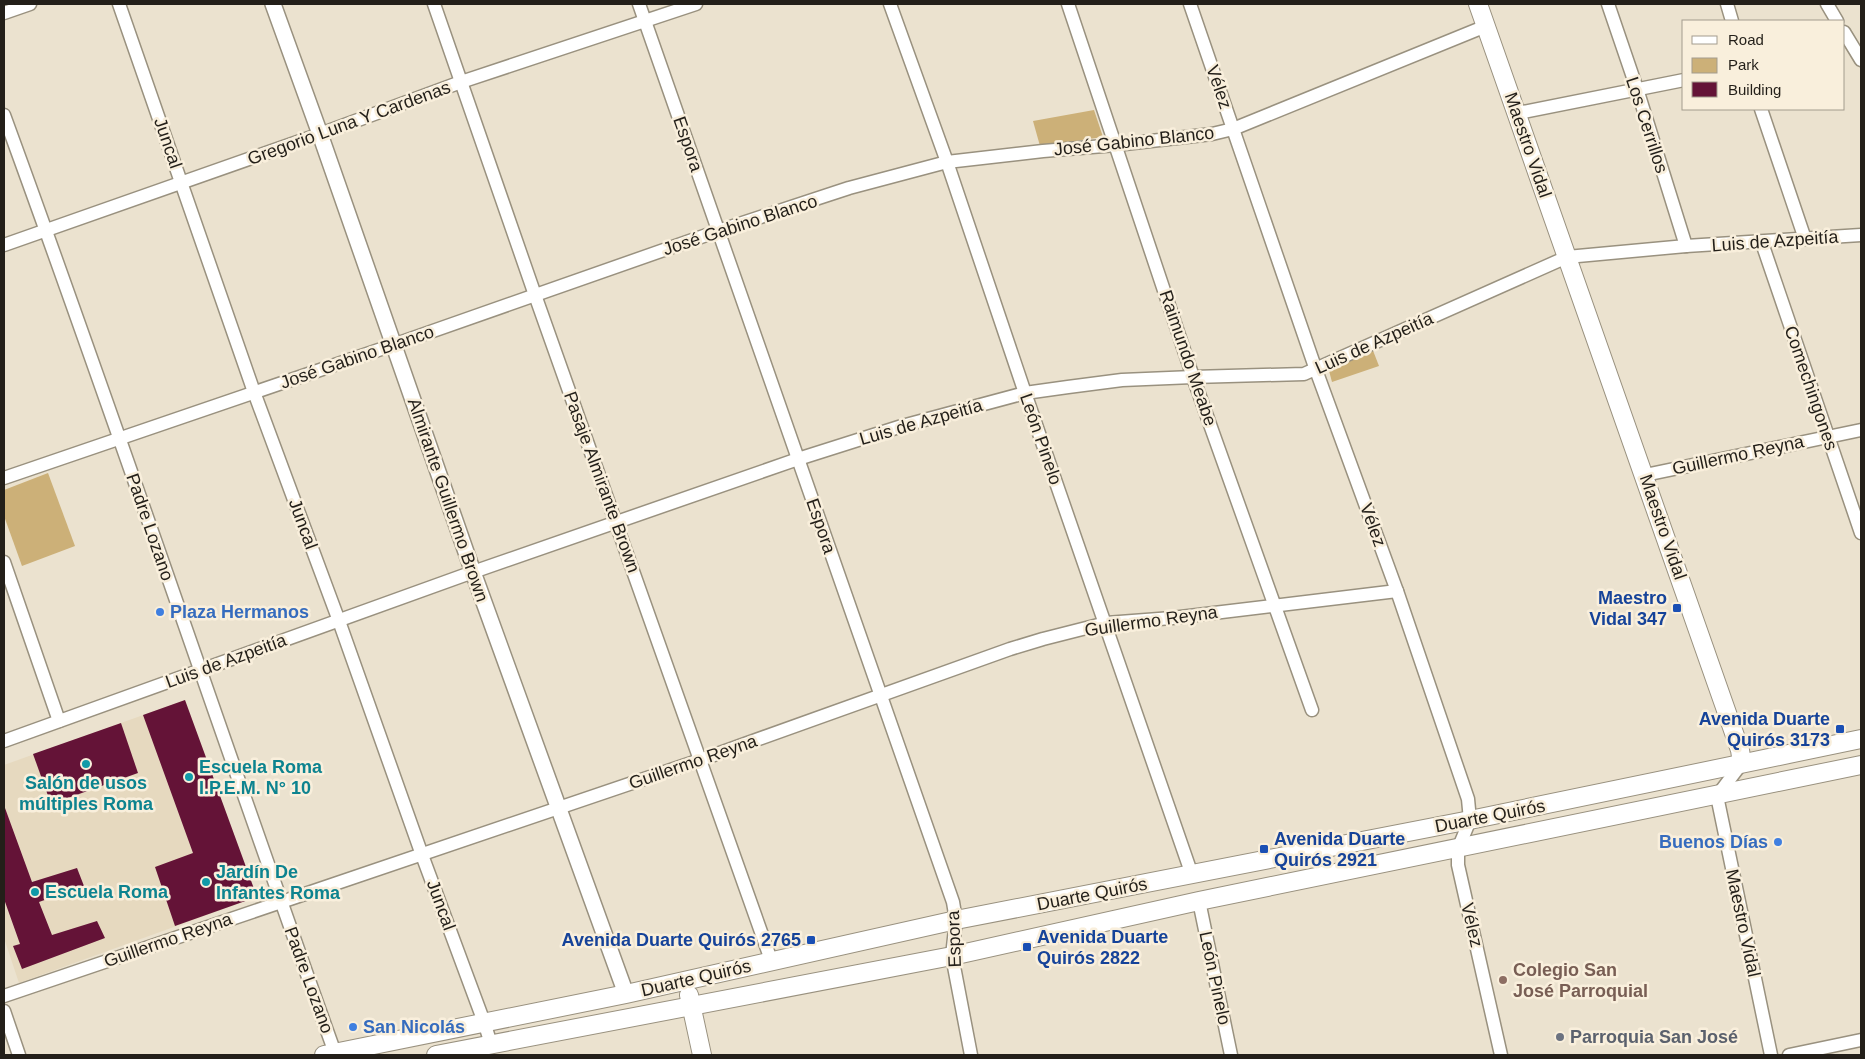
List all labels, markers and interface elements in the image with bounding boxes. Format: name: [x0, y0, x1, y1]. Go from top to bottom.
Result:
legend: [1682, 20, 1845, 110]
text: Road: [1728, 31, 1764, 48]
text: Park: [1728, 56, 1759, 73]
street label: Vélez: [1202, 62, 1236, 112]
street label: Los Cerrillos: [1622, 74, 1672, 176]
street label: Gregorio Luna Y Cardenas: [245, 77, 453, 169]
text: Building: [1728, 81, 1781, 98]
street label: Maestro Vidal: [1501, 90, 1555, 200]
street label: Espora: [669, 114, 707, 175]
street label: Juncal: [150, 115, 186, 171]
street label: José Gabino Blanco: [1053, 123, 1215, 159]
street label: José Gabino Blanco: [660, 191, 820, 259]
street label: Luis de Azpeitía: [1711, 227, 1840, 255]
street label: Raimundo Meabe: [1155, 288, 1221, 428]
street label: Luis de Azpeitía: [1312, 308, 1437, 378]
street label: José Gabino Blanco: [278, 321, 436, 393]
street label: Comechingones: [1780, 323, 1842, 453]
street label: Pasaje Almirante Brown: [560, 389, 644, 575]
street label: León Pinelo: [1016, 391, 1066, 487]
street label: Luis de Azpeitía: [857, 395, 986, 449]
street label: Almirante Guillermo Brown: [404, 396, 492, 604]
street label: Guillermo Reyna: [1670, 431, 1807, 479]
street label: Padre Lozano: [122, 471, 178, 583]
street label: Maestro Vidal: [1636, 472, 1690, 582]
street label: Juncal: [285, 496, 321, 552]
street label: Espora: [802, 496, 840, 557]
street label: Vélez: [1356, 500, 1390, 550]
place label: Maestro Vidal 347: [1589, 588, 1667, 629]
place label: Plaza Hermanos: [170, 602, 309, 622]
street label: Guillermo Reyna: [1083, 602, 1220, 640]
marker: Maestro Vidal 347: [1671, 602, 1683, 614]
marker: Plaza Hermanos: [154, 606, 166, 618]
street label: Luis de Azpeitía: [163, 630, 290, 692]
place label: Avenida Duarte Quirós 3173: [1699, 709, 1830, 750]
marker: Avenida Duarte Quirós 3173: [1834, 723, 1846, 735]
street label: Guillermo Reyna: [626, 730, 761, 793]
place label: Escuela Roma I.P.E.M. N° 10: [199, 757, 323, 798]
marker: Salón de usos múltiples Roma: [80, 758, 92, 770]
marker: Escuela Roma I.P.E.M. N° 10: [183, 771, 195, 783]
place label: Salón de usos múltiples Roma: [19, 773, 154, 814]
street label: Duarte Quirós: [1433, 795, 1547, 837]
place label: Avenida Duarte Quirós 2921: [1274, 829, 1405, 870]
place label: Buenos Días: [1659, 832, 1768, 852]
marker: Buenos Días: [1772, 836, 1784, 848]
marker: Avenida Duarte Quirós 2921: [1258, 843, 1270, 855]
place label: Jardín De Infantes Roma: [216, 862, 341, 903]
street label: Maestro Vidal: [1722, 867, 1764, 979]
street label: Duarte Quirós: [1035, 873, 1149, 915]
marker: Jardín De Infantes Roma: [200, 876, 212, 888]
street label: Juncal: [423, 877, 459, 933]
place label: Escuela Roma: [45, 882, 169, 902]
marker: Escuela Roma: [29, 886, 41, 898]
street label: Vélez: [1457, 901, 1487, 949]
street label: Guillermo Reyna: [101, 908, 236, 971]
street label: Espora: [943, 909, 965, 968]
street label: Padre Lozano: [280, 924, 338, 1036]
place label: Avenida Duarte Quirós 2822: [1037, 927, 1168, 968]
street label: León Pinelo: [1195, 929, 1235, 1027]
place label: Avenida Duarte Quirós 2765: [562, 930, 801, 950]
marker: Avenida Duarte Quirós 2765: [805, 934, 817, 946]
marker: Avenida Duarte Quirós 2822: [1021, 941, 1033, 953]
street label: Duarte Quirós: [639, 956, 753, 1000]
place label: Colegio San José Parroquial: [1513, 960, 1648, 1001]
marker: Colegio San José Parroquial: [1497, 974, 1509, 986]
place label: San Nicolás: [363, 1017, 465, 1037]
marker: San Nicolás: [347, 1021, 359, 1033]
place label: Parroquia San José: [1570, 1027, 1738, 1047]
marker: Parroquia San José: [1554, 1031, 1566, 1043]

